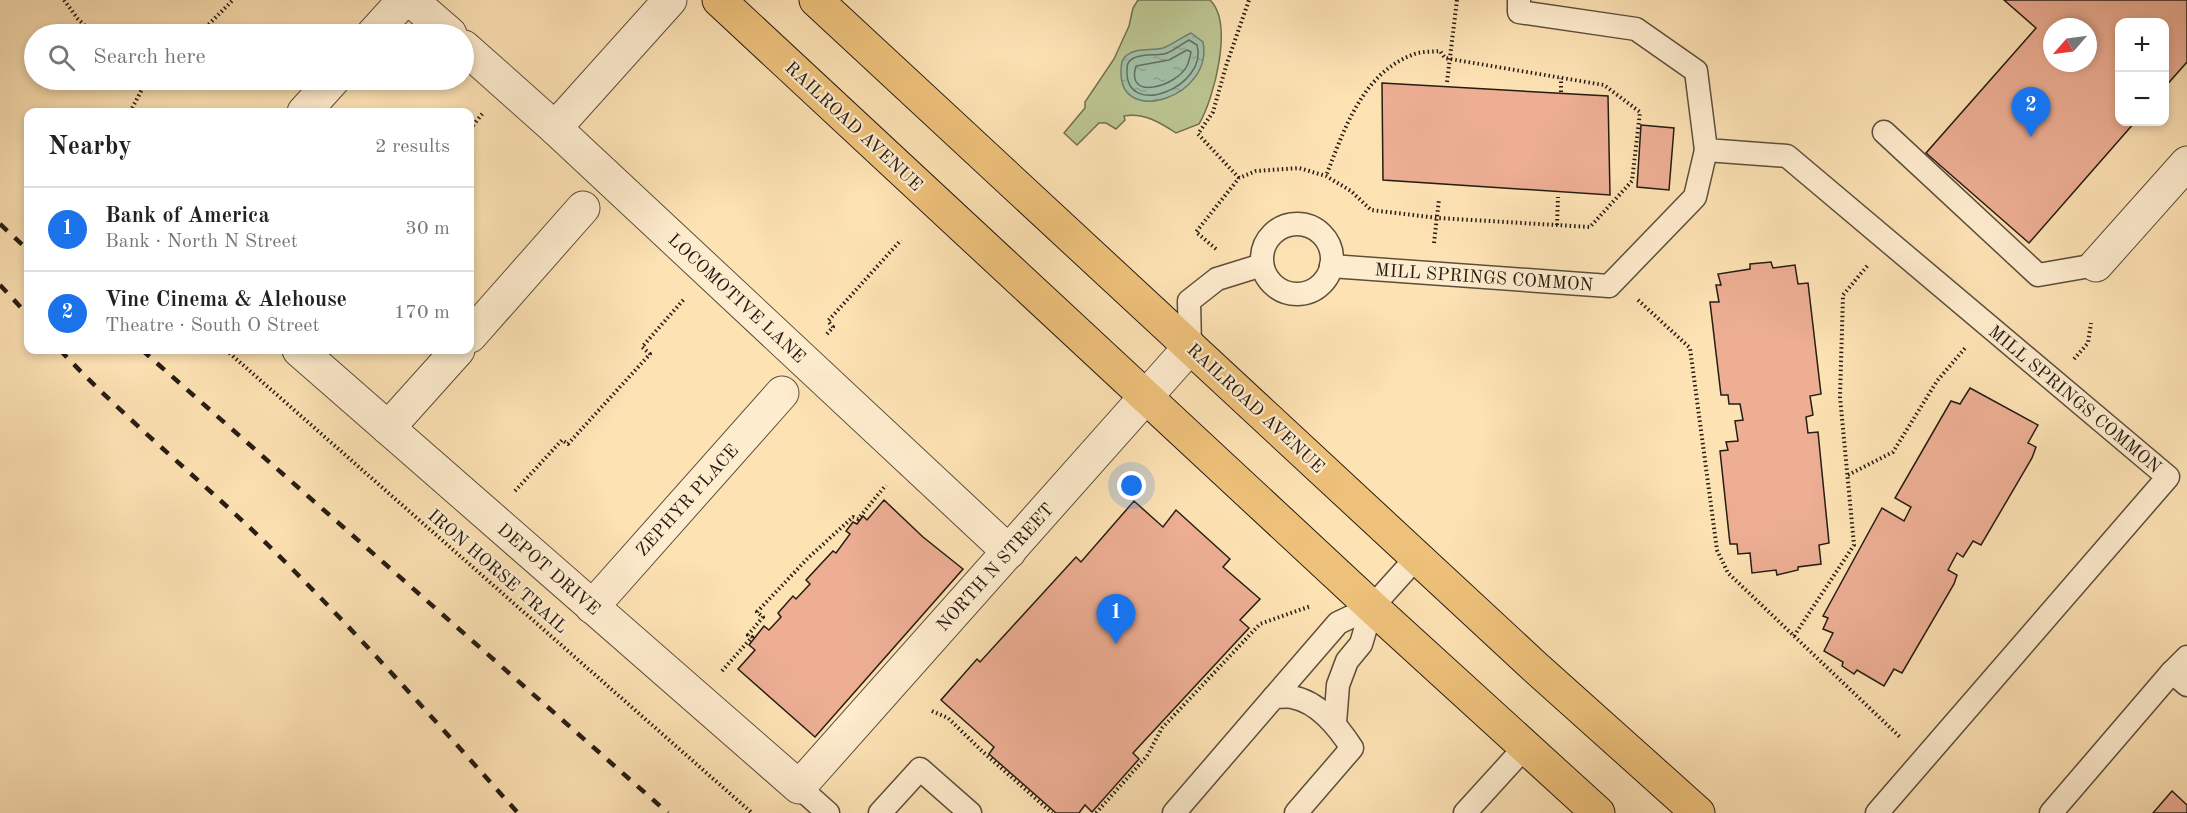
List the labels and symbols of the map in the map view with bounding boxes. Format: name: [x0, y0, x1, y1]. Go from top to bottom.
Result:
north arrow: [2043, 18, 2097, 72]
street label: RAILROAD AVENUE: [781, 59, 925, 195]
pin: 2: [2012, 88, 2050, 137]
street label: LOCOMOTIVE LANE: [664, 231, 808, 367]
street label: MILL SPRINGS COMMON: [1374, 261, 1594, 295]
street label: MILL SPRINGS COMMON: [1985, 322, 2164, 477]
street label: RAILROAD AVENUE: [1183, 341, 1327, 477]
street label: ZEPHYR PLACE: [633, 441, 742, 560]
your location: [1117, 471, 1146, 500]
street label: NORTH N STREET: [934, 500, 1058, 635]
street label: IRON HORSE TRAIL: [424, 506, 571, 637]
street label: DEPOT DRIVE: [494, 520, 603, 619]
pin: 1: [1096, 594, 1136, 644]

